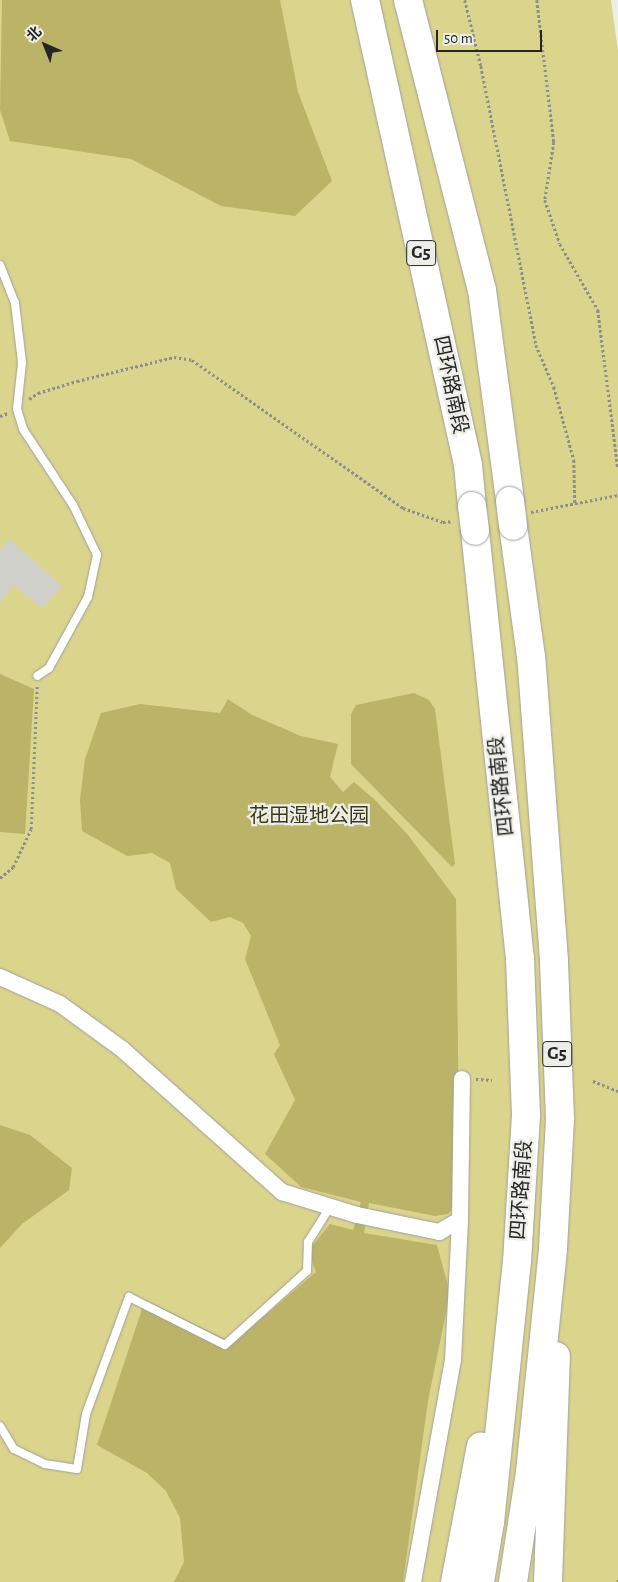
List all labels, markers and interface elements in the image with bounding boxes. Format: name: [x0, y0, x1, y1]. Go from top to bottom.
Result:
north arrow: [20, 20, 70, 70]
scale bar: [438, 20, 544, 52]
text: 北: [25, 24, 44, 44]
text: 50 m: [444, 31, 473, 46]
road number: G5: [406, 237, 436, 270]
street label: 四环路南段: [428, 334, 472, 436]
street label: 四环路南段: [485, 735, 519, 837]
park label: 花田湿地公园: [249, 804, 369, 828]
road number: G5: [542, 1038, 572, 1070]
street label: 四环路南段: [507, 1139, 537, 1241]

